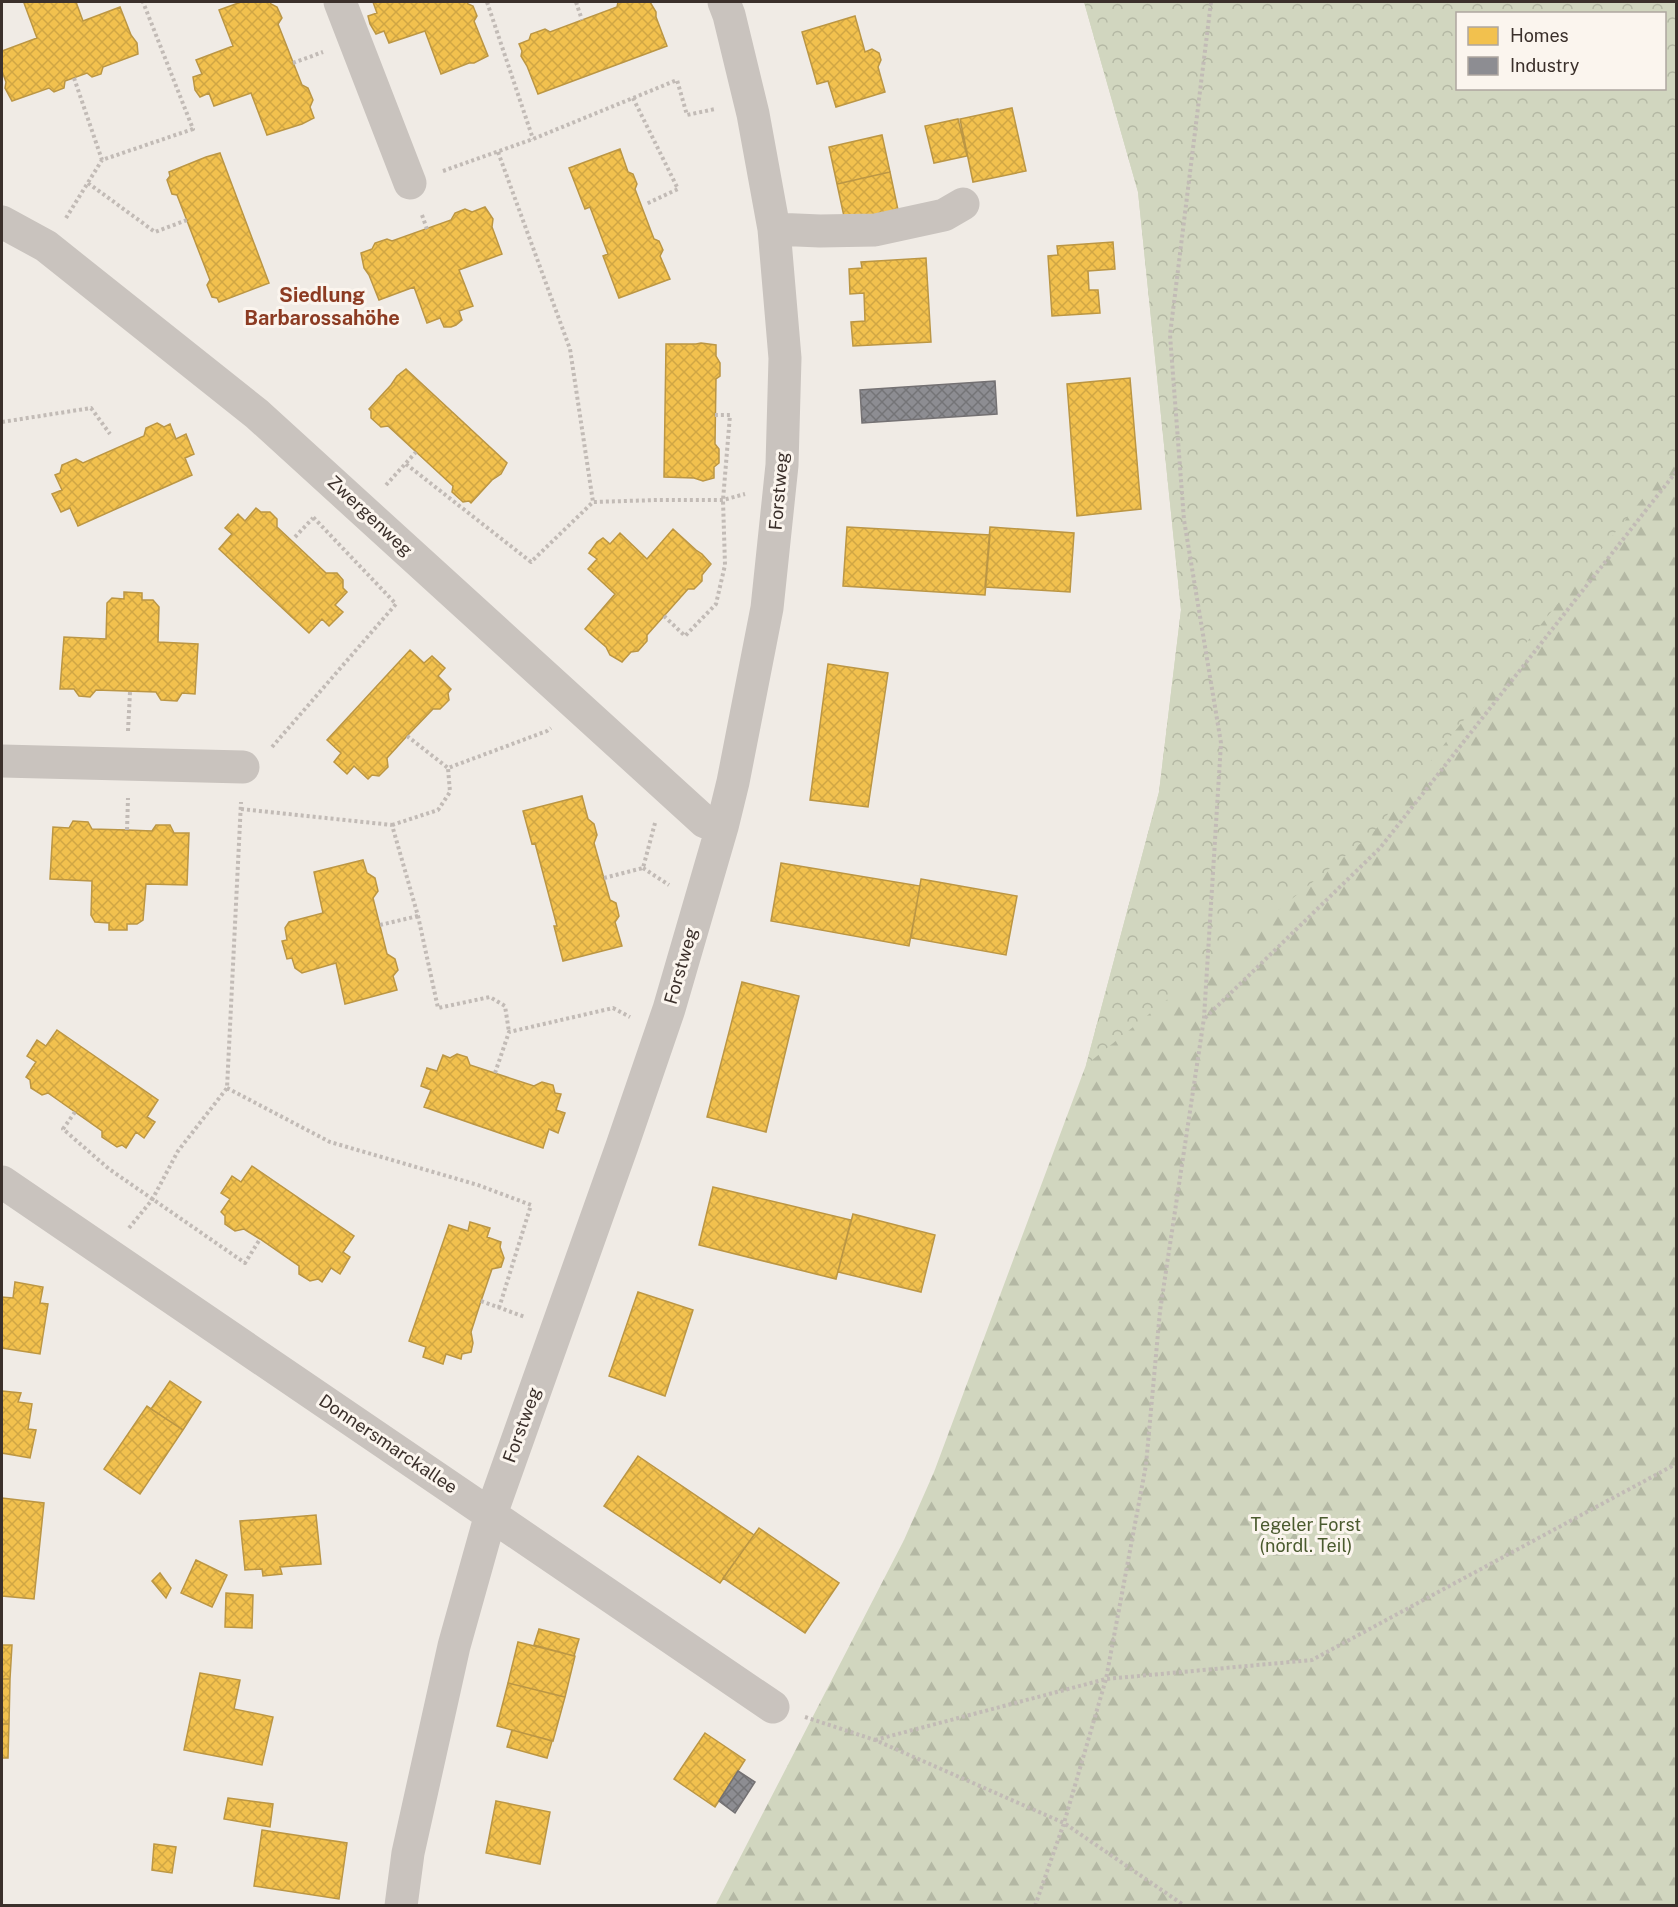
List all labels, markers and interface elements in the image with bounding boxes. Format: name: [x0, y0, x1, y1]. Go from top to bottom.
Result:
legend: [1456, 12, 1666, 90]
text: Homes: [1510, 25, 1569, 46]
text: Industry: [1510, 55, 1580, 76]
district label: Siedlung Barbarossahöhe: [244, 283, 400, 330]
street label: Forstweg: [765, 451, 792, 531]
street label: Zwergenweg: [324, 471, 417, 560]
street label: Forstweg: [660, 925, 701, 1007]
street label: Forstweg: [498, 1384, 545, 1465]
street label: Donnersmarckallee: [315, 1390, 461, 1498]
park label: Tegeler Forst (nördl. Teil): [1251, 1514, 1361, 1556]

